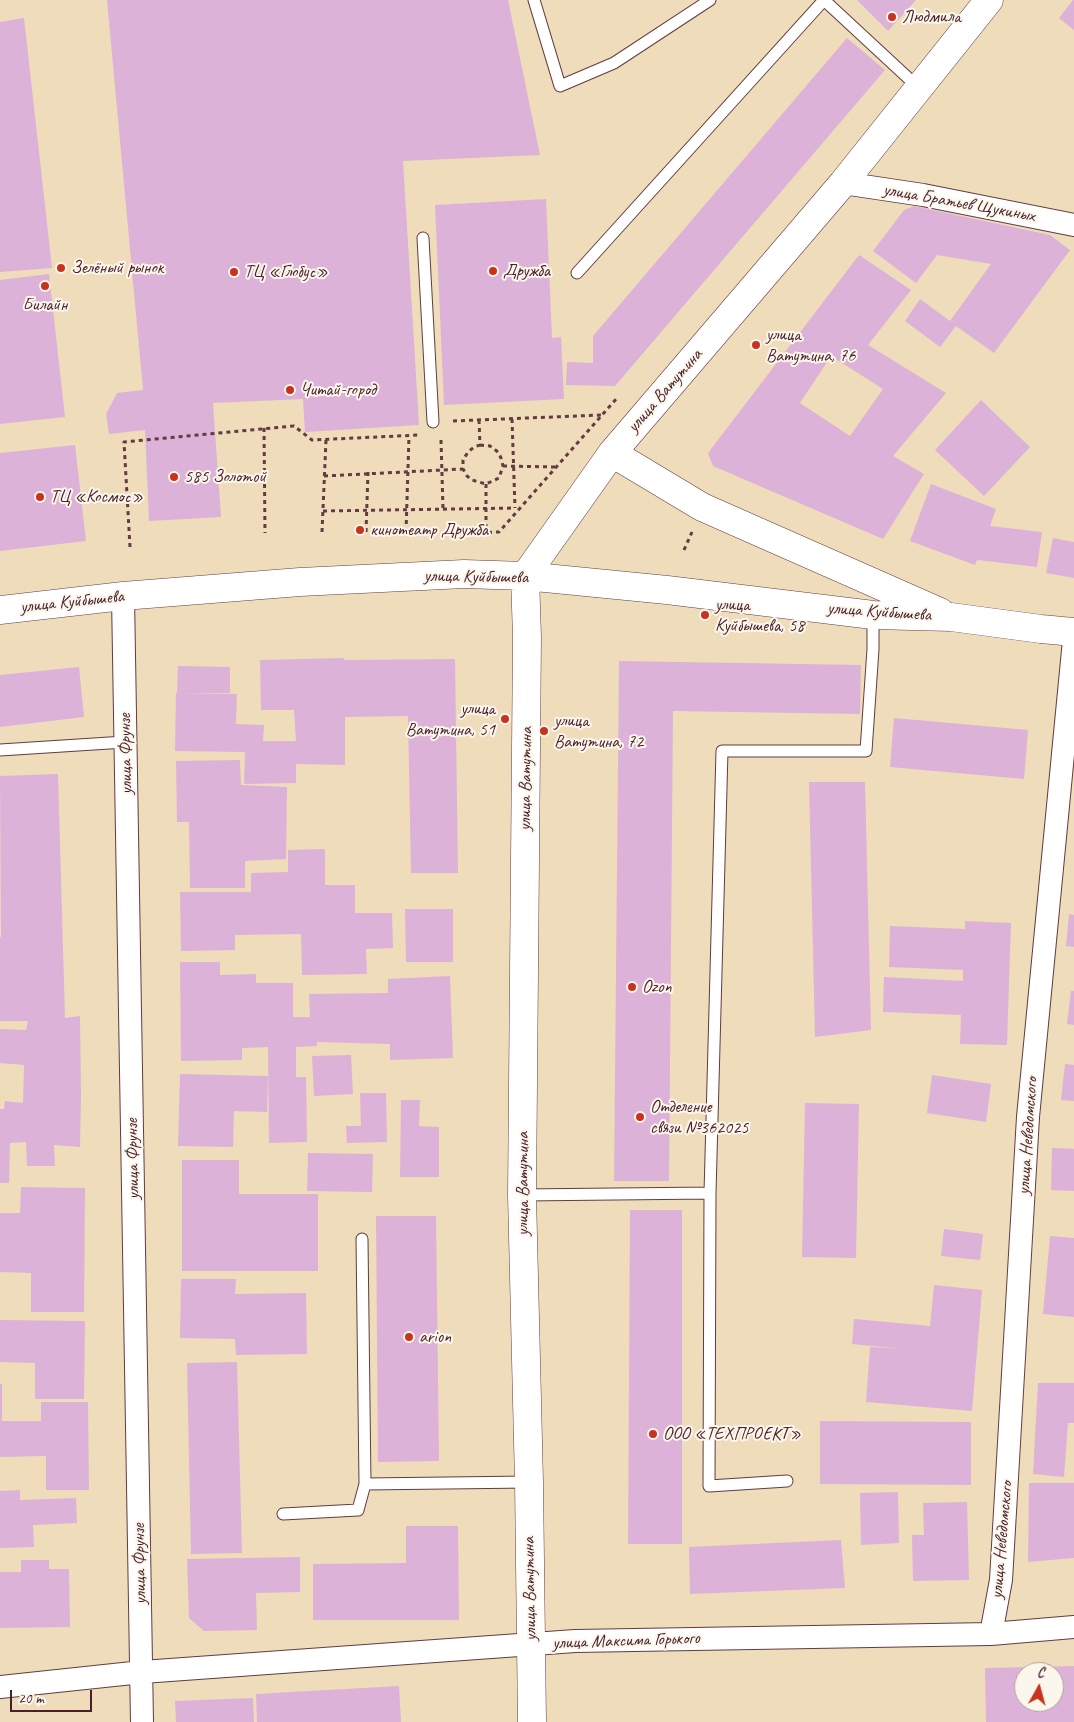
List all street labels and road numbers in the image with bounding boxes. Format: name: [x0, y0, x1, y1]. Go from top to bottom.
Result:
street label: улица Братьев Щукиных: [881, 179, 1037, 227]
street label: улица Ватутина: [623, 345, 707, 437]
street label: улица Куйбышева: [424, 565, 528, 589]
street label: улица Куйбышева: [19, 586, 125, 618]
street label: улица Куйбышева: [826, 598, 932, 626]
street label: улица Фрунзе: [114, 713, 138, 795]
street label: улица Ватутина: [514, 727, 538, 831]
street label: улица Неведомского: [1013, 1076, 1043, 1196]
street label: улица Фрунзе: [121, 1118, 145, 1200]
street label: улица Ватутина: [512, 1132, 534, 1236]
street label: улица Неведомского: [986, 1480, 1018, 1600]
street label: улица Фрунзе: [128, 1523, 152, 1605]
street label: улица Ватутина: [518, 1537, 542, 1641]
street label: улица Максима Горького: [552, 1628, 700, 1654]

